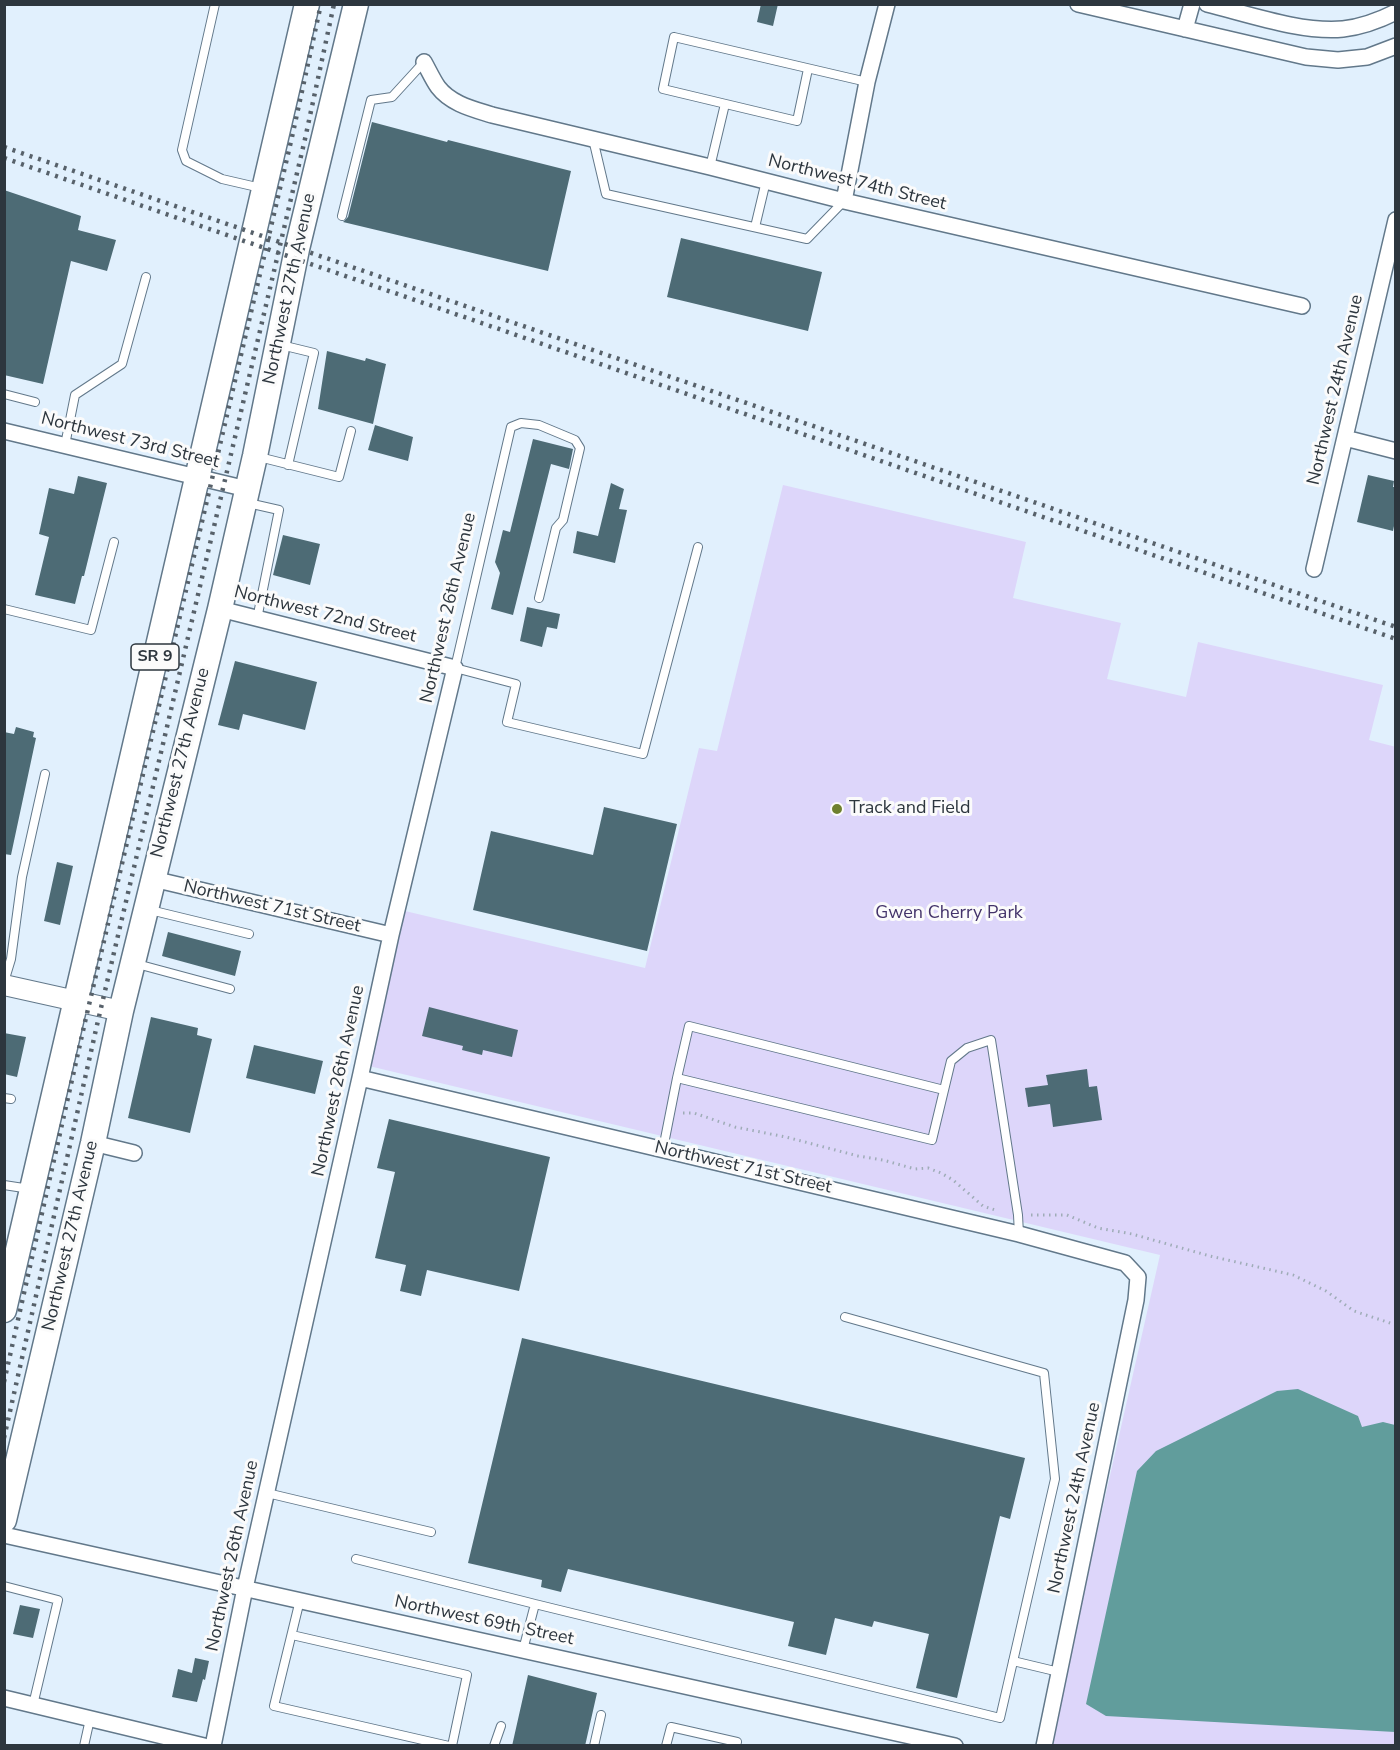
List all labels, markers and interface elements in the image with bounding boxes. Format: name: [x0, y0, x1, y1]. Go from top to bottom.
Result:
street label: Northwest 74th Street: [766, 150, 948, 216]
street label: Northwest 27th Avenue: [259, 191, 321, 387]
street label: Northwest 24th Avenue: [1304, 293, 1368, 487]
street label: Northwest 73rd Street: [39, 408, 221, 474]
street label: Northwest 26th Avenue: [417, 511, 481, 705]
street label: Northwest 72nd Street: [232, 582, 418, 648]
road number: SR 9: [131, 644, 179, 670]
street label: Northwest 27th Avenue: [147, 666, 215, 860]
place label: Track and Field: [849, 798, 971, 820]
marker: Track and Field: [830, 802, 844, 816]
street label: Northwest 71st Street: [181, 876, 363, 938]
park label: Gwen Cherry Park: [875, 903, 1023, 925]
street label: Northwest 26th Avenue: [308, 983, 370, 1179]
street label: Northwest 71st Street: [652, 1137, 834, 1199]
street label: Northwest 27th Avenue: [39, 1139, 103, 1333]
street label: Northwest 24th Avenue: [1044, 1400, 1106, 1596]
street label: Northwest 26th Avenue: [202, 1458, 264, 1654]
street label: Northwest 69th Street: [392, 1591, 576, 1651]

